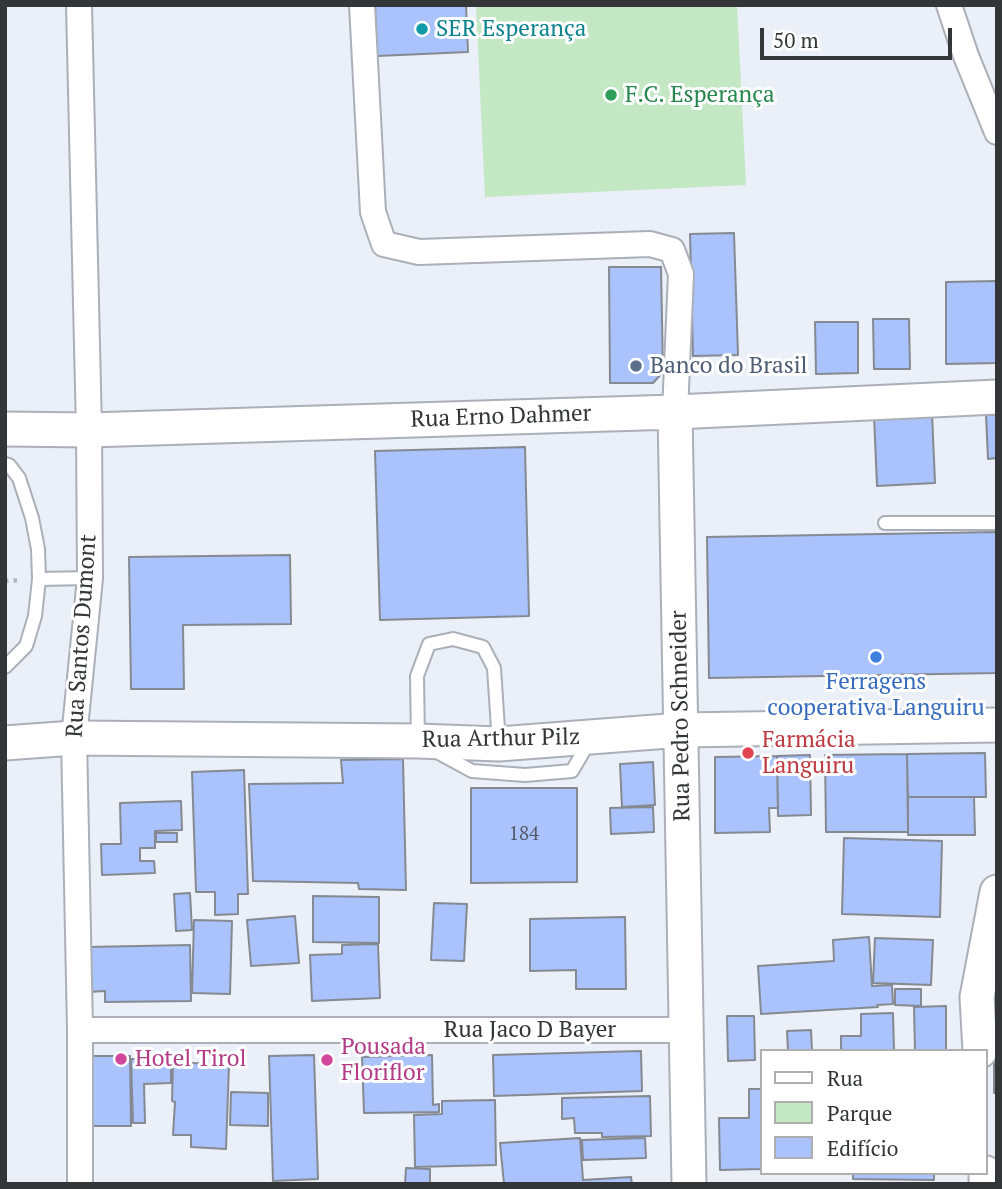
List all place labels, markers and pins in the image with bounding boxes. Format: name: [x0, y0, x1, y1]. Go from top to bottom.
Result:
place label: SER Esperança: [436, 15, 586, 43]
marker: SER Esperança: [414, 21, 430, 37]
place label: F.C. Esperança: [625, 81, 775, 109]
marker: F.C. Esperança: [603, 87, 619, 103]
place label: Banco do Brasil: [650, 352, 808, 380]
marker: Banco do Brasil: [628, 358, 644, 374]
marker: Ferragens cooperativa Languiru: [868, 649, 884, 665]
place label: Ferragens cooperativa Languiru: [767, 668, 985, 722]
place label: Farmácia Languiru: [762, 726, 856, 780]
marker: Farmácia Languiru: [740, 745, 756, 761]
place label: Pousada Floriflor: [341, 1033, 426, 1087]
place label: Hotel Tirol: [135, 1045, 246, 1073]
marker: Hotel Tirol: [113, 1051, 129, 1067]
marker: Pousada Floriflor: [319, 1052, 335, 1068]

